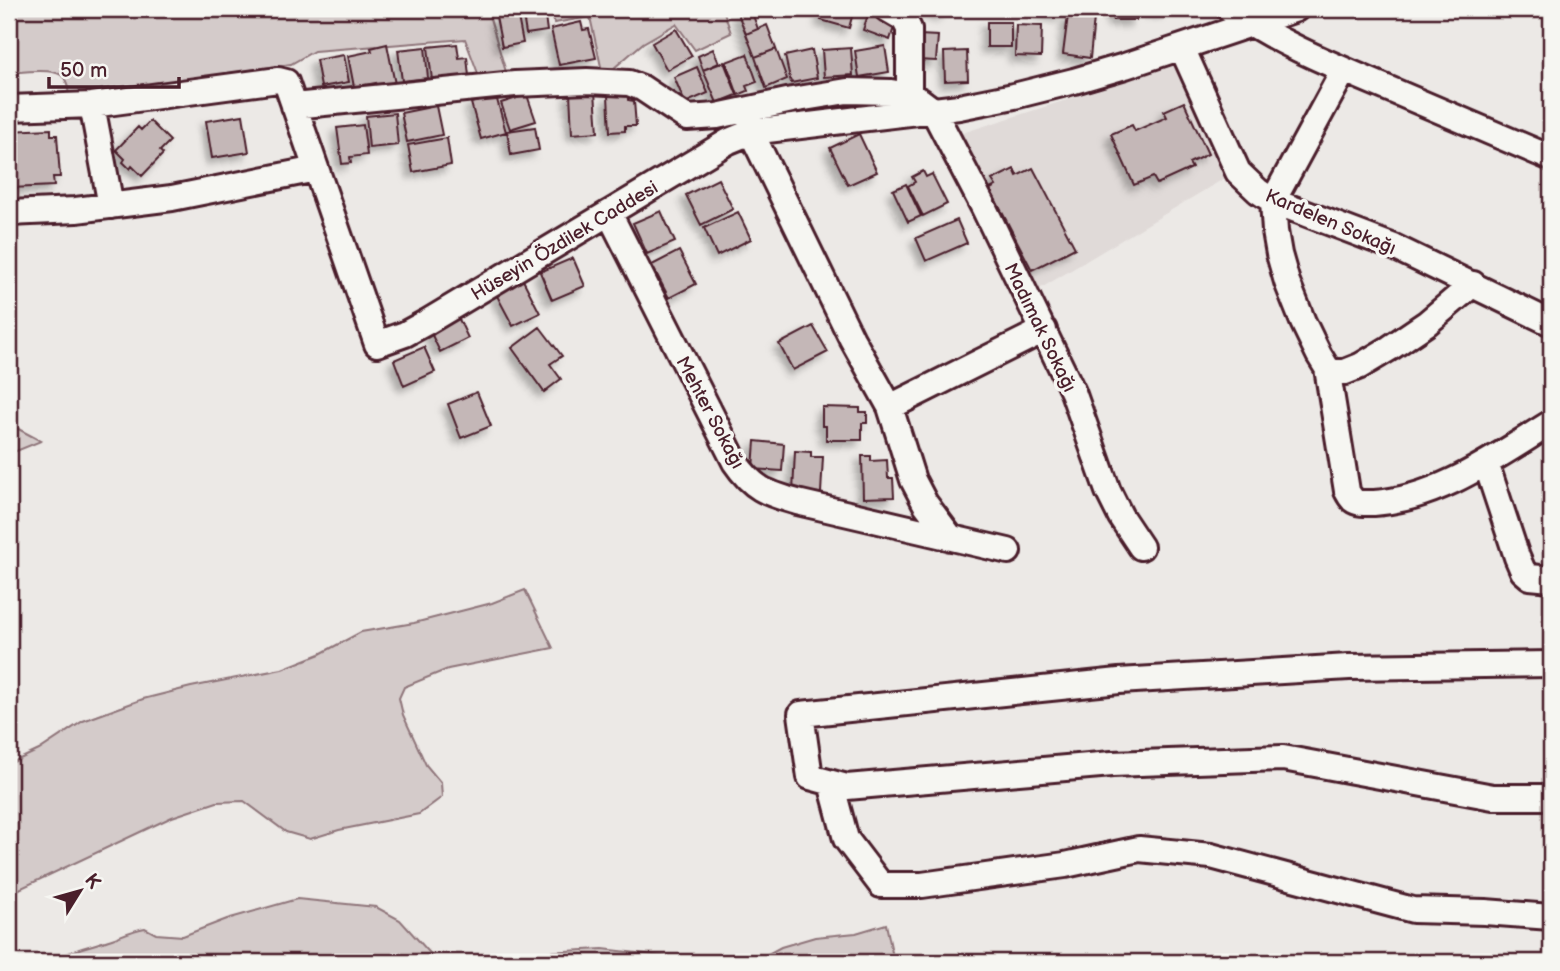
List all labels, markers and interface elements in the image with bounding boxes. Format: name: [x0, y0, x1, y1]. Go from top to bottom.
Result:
scale bar: [49, 46, 178, 90]
text: 50 m: [60, 58, 107, 83]
street label: Hüseyin Özdilek Caddesi: [467, 176, 662, 306]
street label: Kardelen Sokağı: [1262, 184, 1399, 260]
street label: Madımak Sokağı: [999, 259, 1081, 396]
street label: Mehter Sokağı: [670, 353, 749, 473]
north arrow: [46, 856, 116, 926]
text: K: [79, 870, 105, 894]

